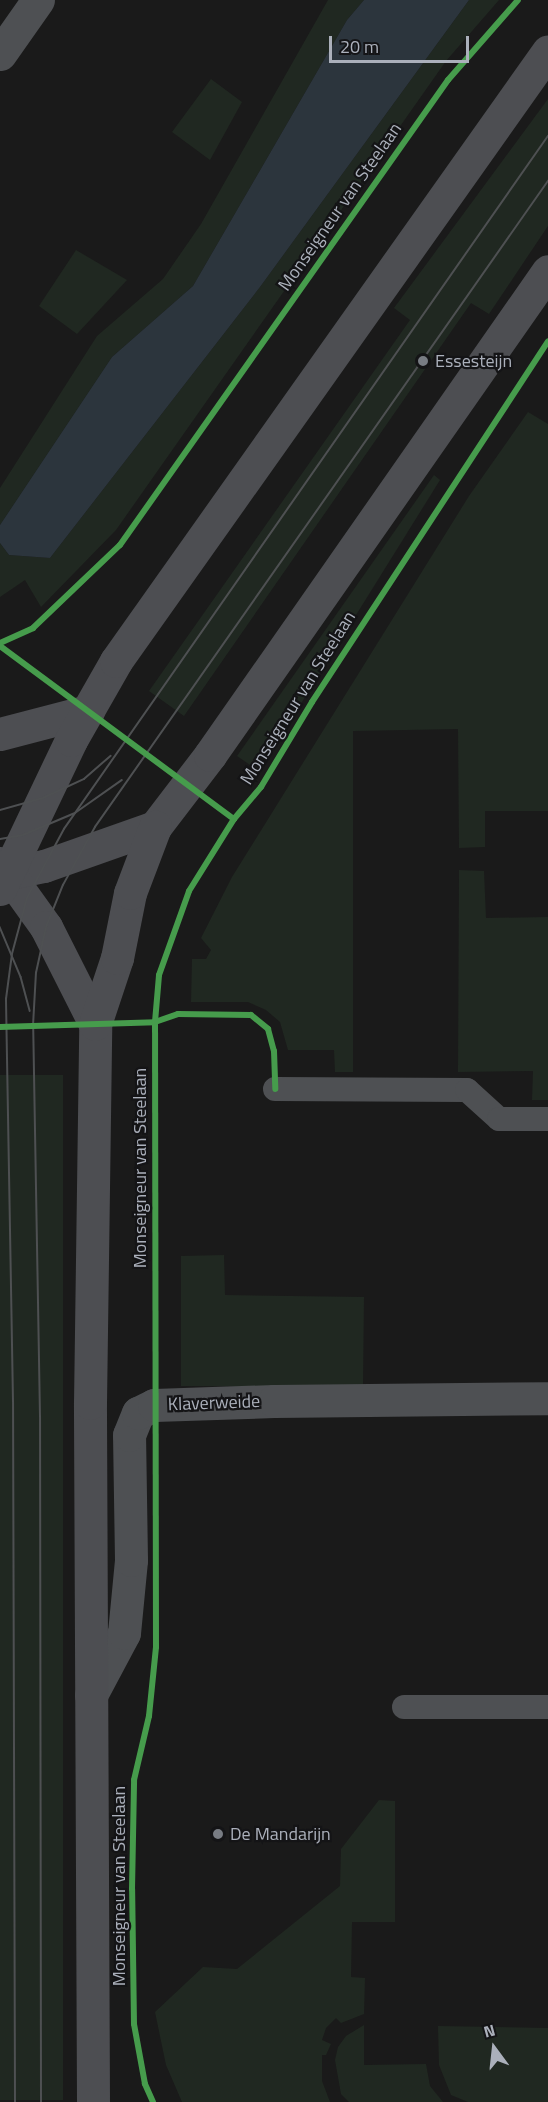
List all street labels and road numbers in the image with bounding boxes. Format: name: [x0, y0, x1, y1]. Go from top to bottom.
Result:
street label: Monseigneur van Steelaan: [274, 119, 406, 295]
street label: Monseigneur van Steelaan: [236, 607, 360, 789]
street label: Monseigneur van Steelaan: [129, 1068, 151, 1268]
street label: Klaverweide: [167, 1391, 261, 1415]
street label: Monseigneur van Steelaan: [108, 1786, 130, 1986]

